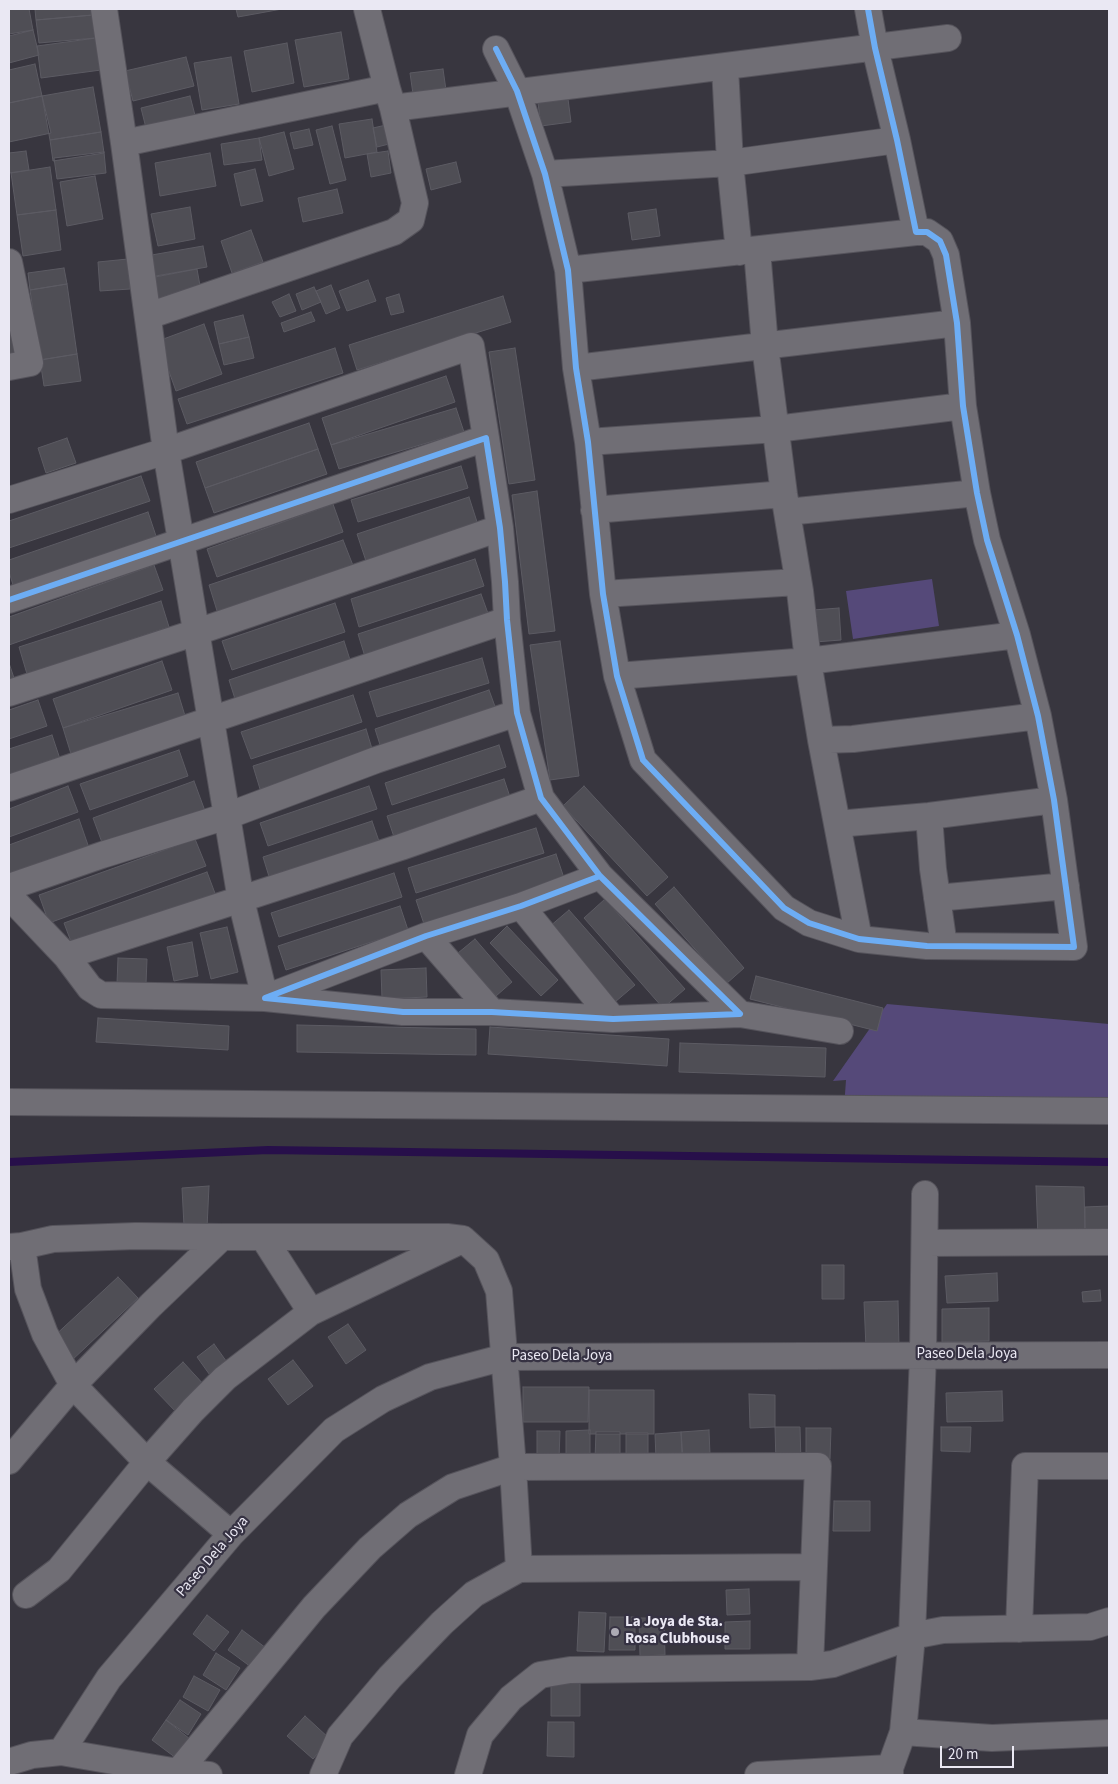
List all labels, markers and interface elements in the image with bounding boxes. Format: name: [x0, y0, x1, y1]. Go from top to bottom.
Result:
street label: Paseo Dela Joya: [917, 1346, 1017, 1364]
street label: Paseo Dela Joya: [512, 1348, 612, 1366]
street label: Paseo Dela Joya: [173, 1513, 253, 1601]
place label: La Joya de Sta. Rosa Clubhouse: [625, 1614, 730, 1649]
marker: La Joya de Sta. Rosa Clubhouse: [609, 1626, 621, 1638]
scale bar: [943, 1736, 1017, 1768]
text: 20 m: [948, 1744, 978, 1765]

